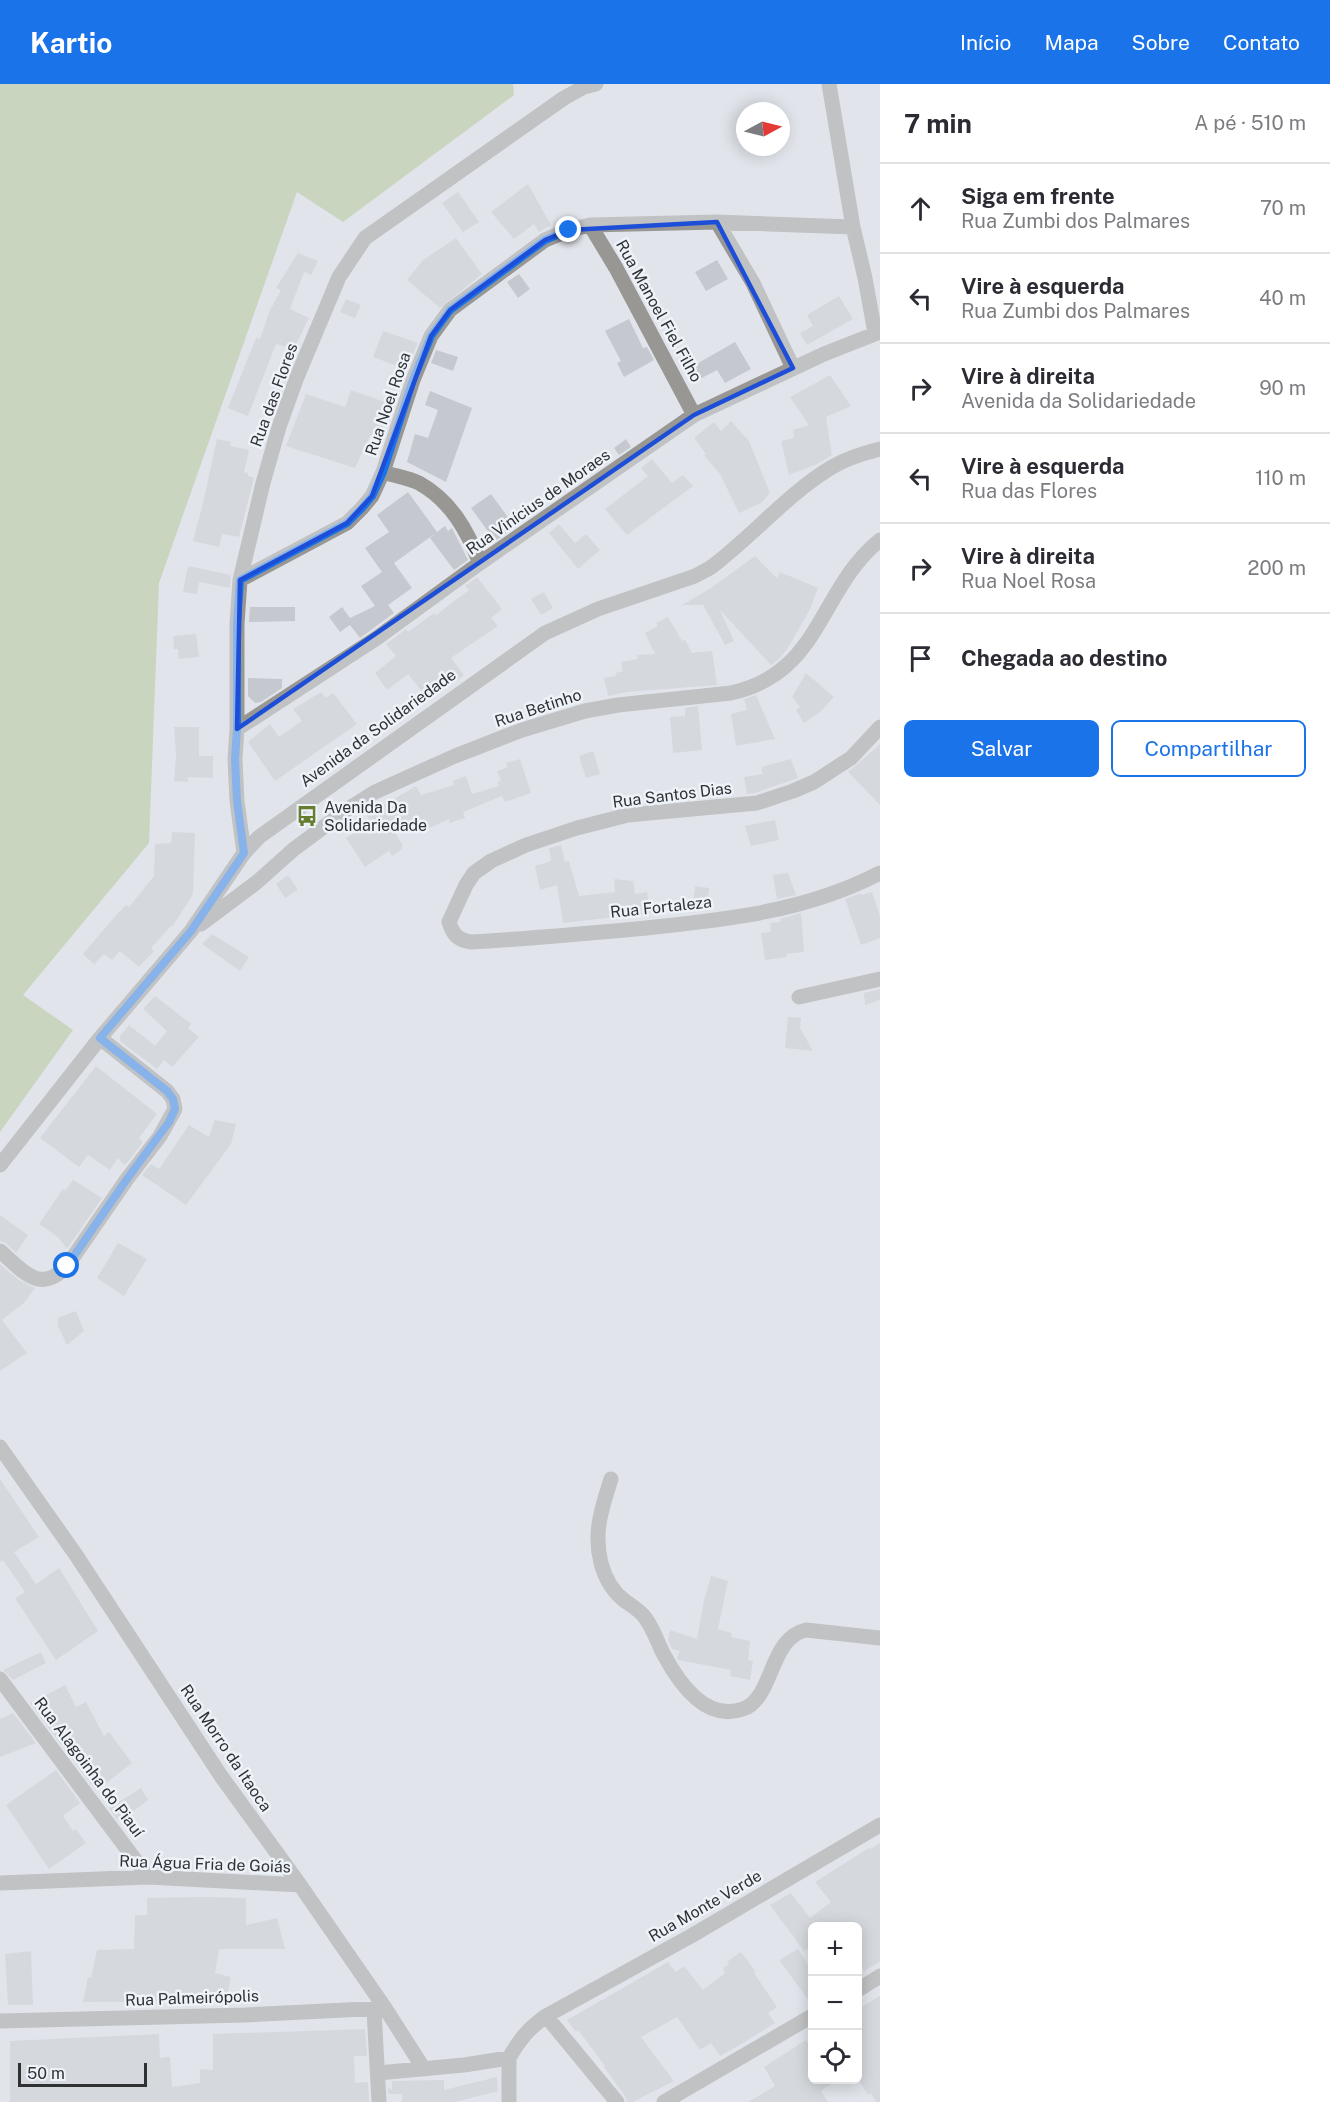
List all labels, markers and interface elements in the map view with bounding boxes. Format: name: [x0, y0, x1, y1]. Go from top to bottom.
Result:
text: Kartio: [30, 26, 112, 59]
text: Início: [960, 30, 1011, 55]
text: Mapa: [1044, 30, 1099, 55]
text: Sobre: [1132, 30, 1190, 55]
text: Contato: [1223, 30, 1300, 55]
north arrow: [736, 102, 790, 156]
text: 7 min: [904, 108, 972, 139]
text: A pé · 510 m: [1194, 111, 1306, 135]
text: Siga em frente: [961, 183, 1115, 209]
icon: ahead: [904, 192, 937, 225]
text: 70 m: [1260, 196, 1306, 220]
text: Rua Zumbi dos Palmares: [961, 209, 1190, 233]
route end: [555, 216, 581, 242]
street label: Rua Manoel Fiel Filho: [612, 237, 706, 385]
text: Vire à esquerda: [961, 273, 1125, 299]
icon: left: [904, 282, 937, 315]
text: 40 m: [1259, 286, 1306, 310]
text: Rua Zumbi dos Palmares: [961, 299, 1190, 323]
street label: Rua das Flores: [246, 341, 302, 449]
street label: Rua Noel Rosa: [361, 350, 415, 458]
text: Vire à direita: [961, 363, 1095, 389]
icon: right: [904, 372, 937, 405]
text: 90 m: [1259, 376, 1306, 400]
text: Avenida da Solidariedade: [961, 389, 1196, 413]
street label: Rua Vinícius de Moraes: [462, 445, 614, 559]
text: Vire à esquerda: [961, 453, 1125, 479]
icon: left: [904, 462, 937, 495]
text: 110 m: [1255, 466, 1306, 490]
text: Rua das Flores: [961, 479, 1097, 503]
text: Vire à direita: [961, 543, 1095, 569]
icon: right: [904, 552, 937, 585]
text: 200 m: [1248, 556, 1306, 580]
text: Rua Noel Rosa: [961, 569, 1096, 593]
icon: arrive: [904, 642, 937, 675]
text: Chegada ao destino: [961, 645, 1167, 671]
street label: Avenida da Solidariedade: [296, 665, 460, 791]
street label: Rua Betinho: [492, 685, 584, 731]
button: Salvar: [904, 720, 1099, 777]
button: Compartilhar: [1111, 720, 1306, 777]
street label: Rua Santos Dias: [611, 778, 733, 812]
place label: Avenida Da Solidariedade: [324, 798, 427, 835]
bus stop icon: Avenida Da Solidariedade: [295, 804, 319, 828]
street label: Rua Fortaleza: [609, 892, 713, 922]
route start: [53, 1252, 79, 1278]
street label: Rua Morro da Itaoca: [176, 1681, 276, 1815]
street label: Rua Alagoinha do Piauí: [30, 1693, 148, 1842]
street label: Rua Água Fria de Goiás: [119, 1851, 291, 1876]
street label: Rua Monte Verde: [645, 1866, 765, 1946]
map controls: [808, 1922, 862, 2084]
button: +: [808, 1922, 862, 1976]
button: −: [808, 1976, 862, 2030]
street label: Rua Palmeirópolis: [125, 1986, 259, 2010]
button: locate: [808, 2030, 862, 2084]
scale bar: [18, 2060, 147, 2088]
text: 50 m: [27, 2064, 65, 2083]

